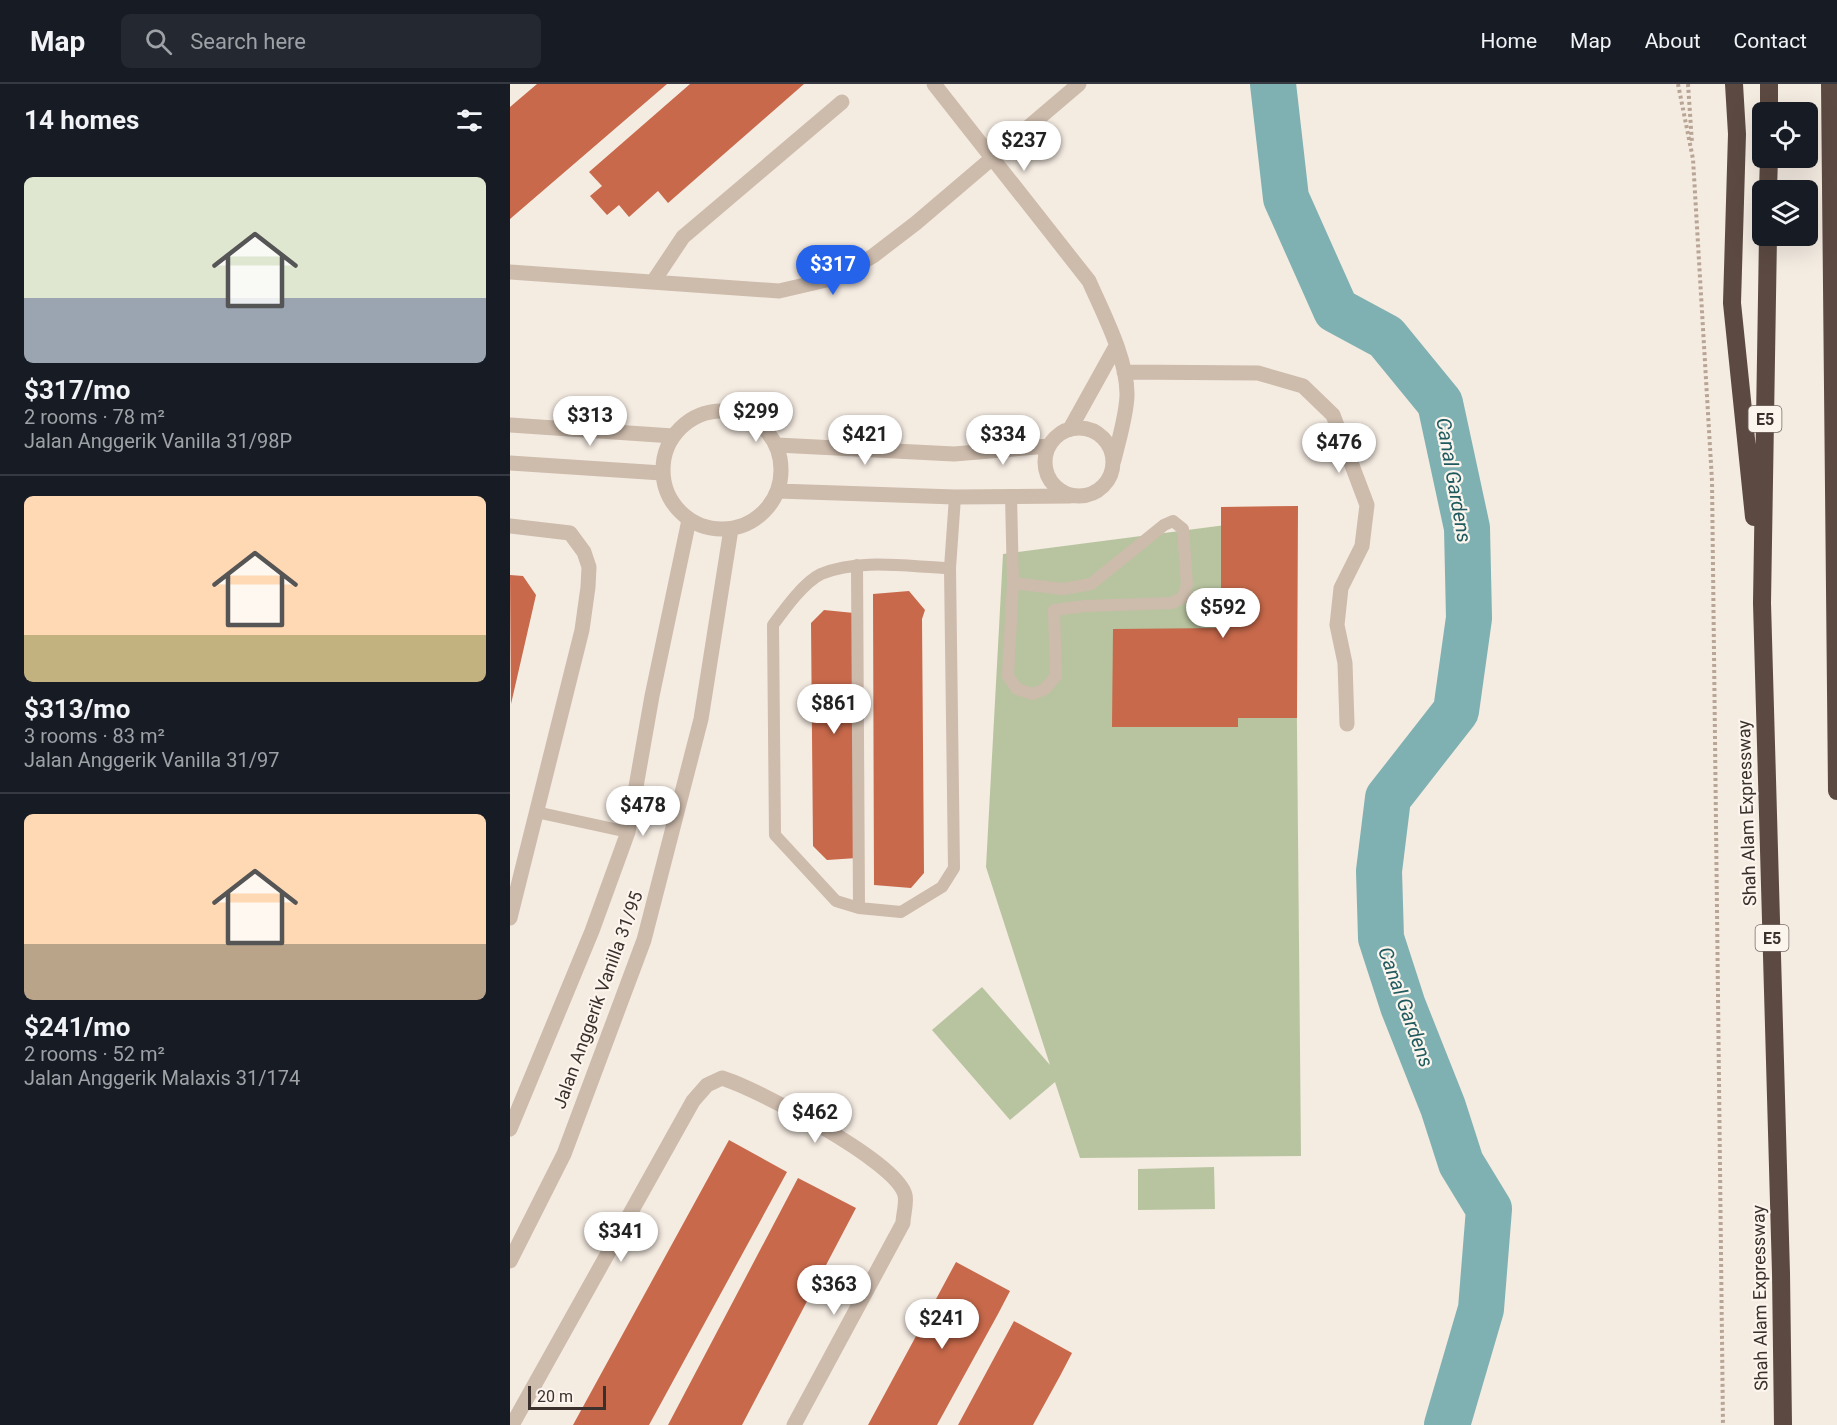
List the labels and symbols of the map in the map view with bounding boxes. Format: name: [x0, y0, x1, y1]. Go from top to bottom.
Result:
pin: $237: [988, 121, 1060, 172]
pin: $317: [797, 245, 869, 296]
pin: $299: [720, 392, 792, 443]
pin: $313: [554, 396, 626, 447]
road number: E5: [1748, 406, 1782, 432]
pin: $421: [829, 415, 901, 466]
pin: $334: [967, 415, 1039, 466]
water label: Canal Gardens: [1431, 416, 1477, 544]
pin: $476: [1303, 423, 1375, 474]
pin: $592: [1187, 588, 1259, 639]
pin: $861: [798, 684, 870, 735]
street label: Shah Alam Expressway: [1733, 719, 1760, 906]
pin: $478: [607, 786, 679, 837]
street label: Jalan Anggerik Vanilla 31/95: [548, 888, 647, 1111]
road number: E5: [1756, 925, 1788, 951]
water label: Canal Gardens: [1373, 944, 1439, 1070]
pin: $462: [779, 1093, 851, 1144]
street label: Shah Alam Expressway: [1747, 1204, 1772, 1391]
pin: $341: [585, 1212, 657, 1263]
pin: $363: [798, 1265, 870, 1316]
pin: $241: [906, 1299, 978, 1350]
scale bar: [528, 1383, 606, 1410]

